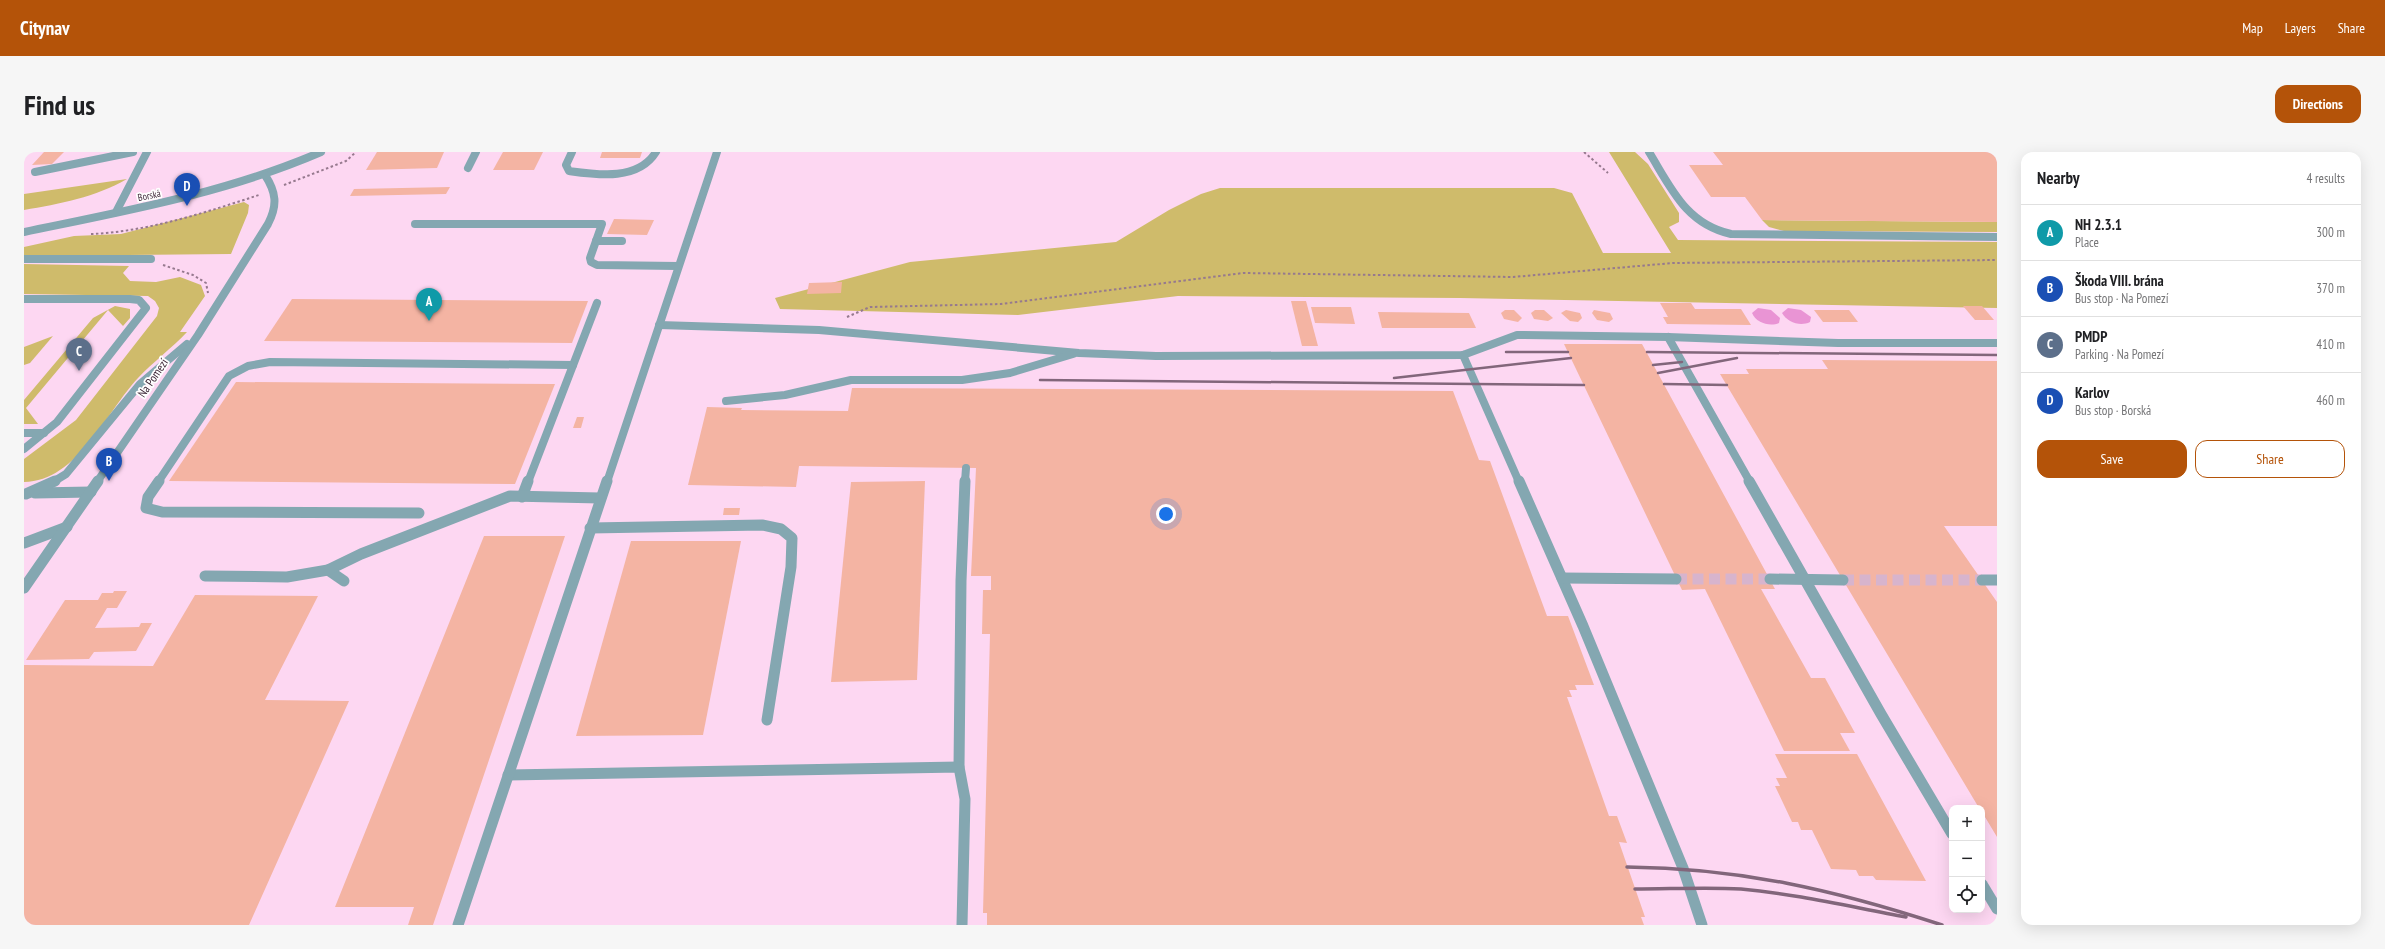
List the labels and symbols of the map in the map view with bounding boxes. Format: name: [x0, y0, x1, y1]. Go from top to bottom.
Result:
pin: D: [174, 173, 200, 206]
street label: Borská: [136, 187, 162, 204]
pin: A: [416, 288, 442, 321]
pin: C: [66, 338, 92, 371]
street label: Na Pomezí: [134, 355, 171, 400]
pin: B: [96, 448, 122, 481]
your location: [1156, 504, 1176, 524]

